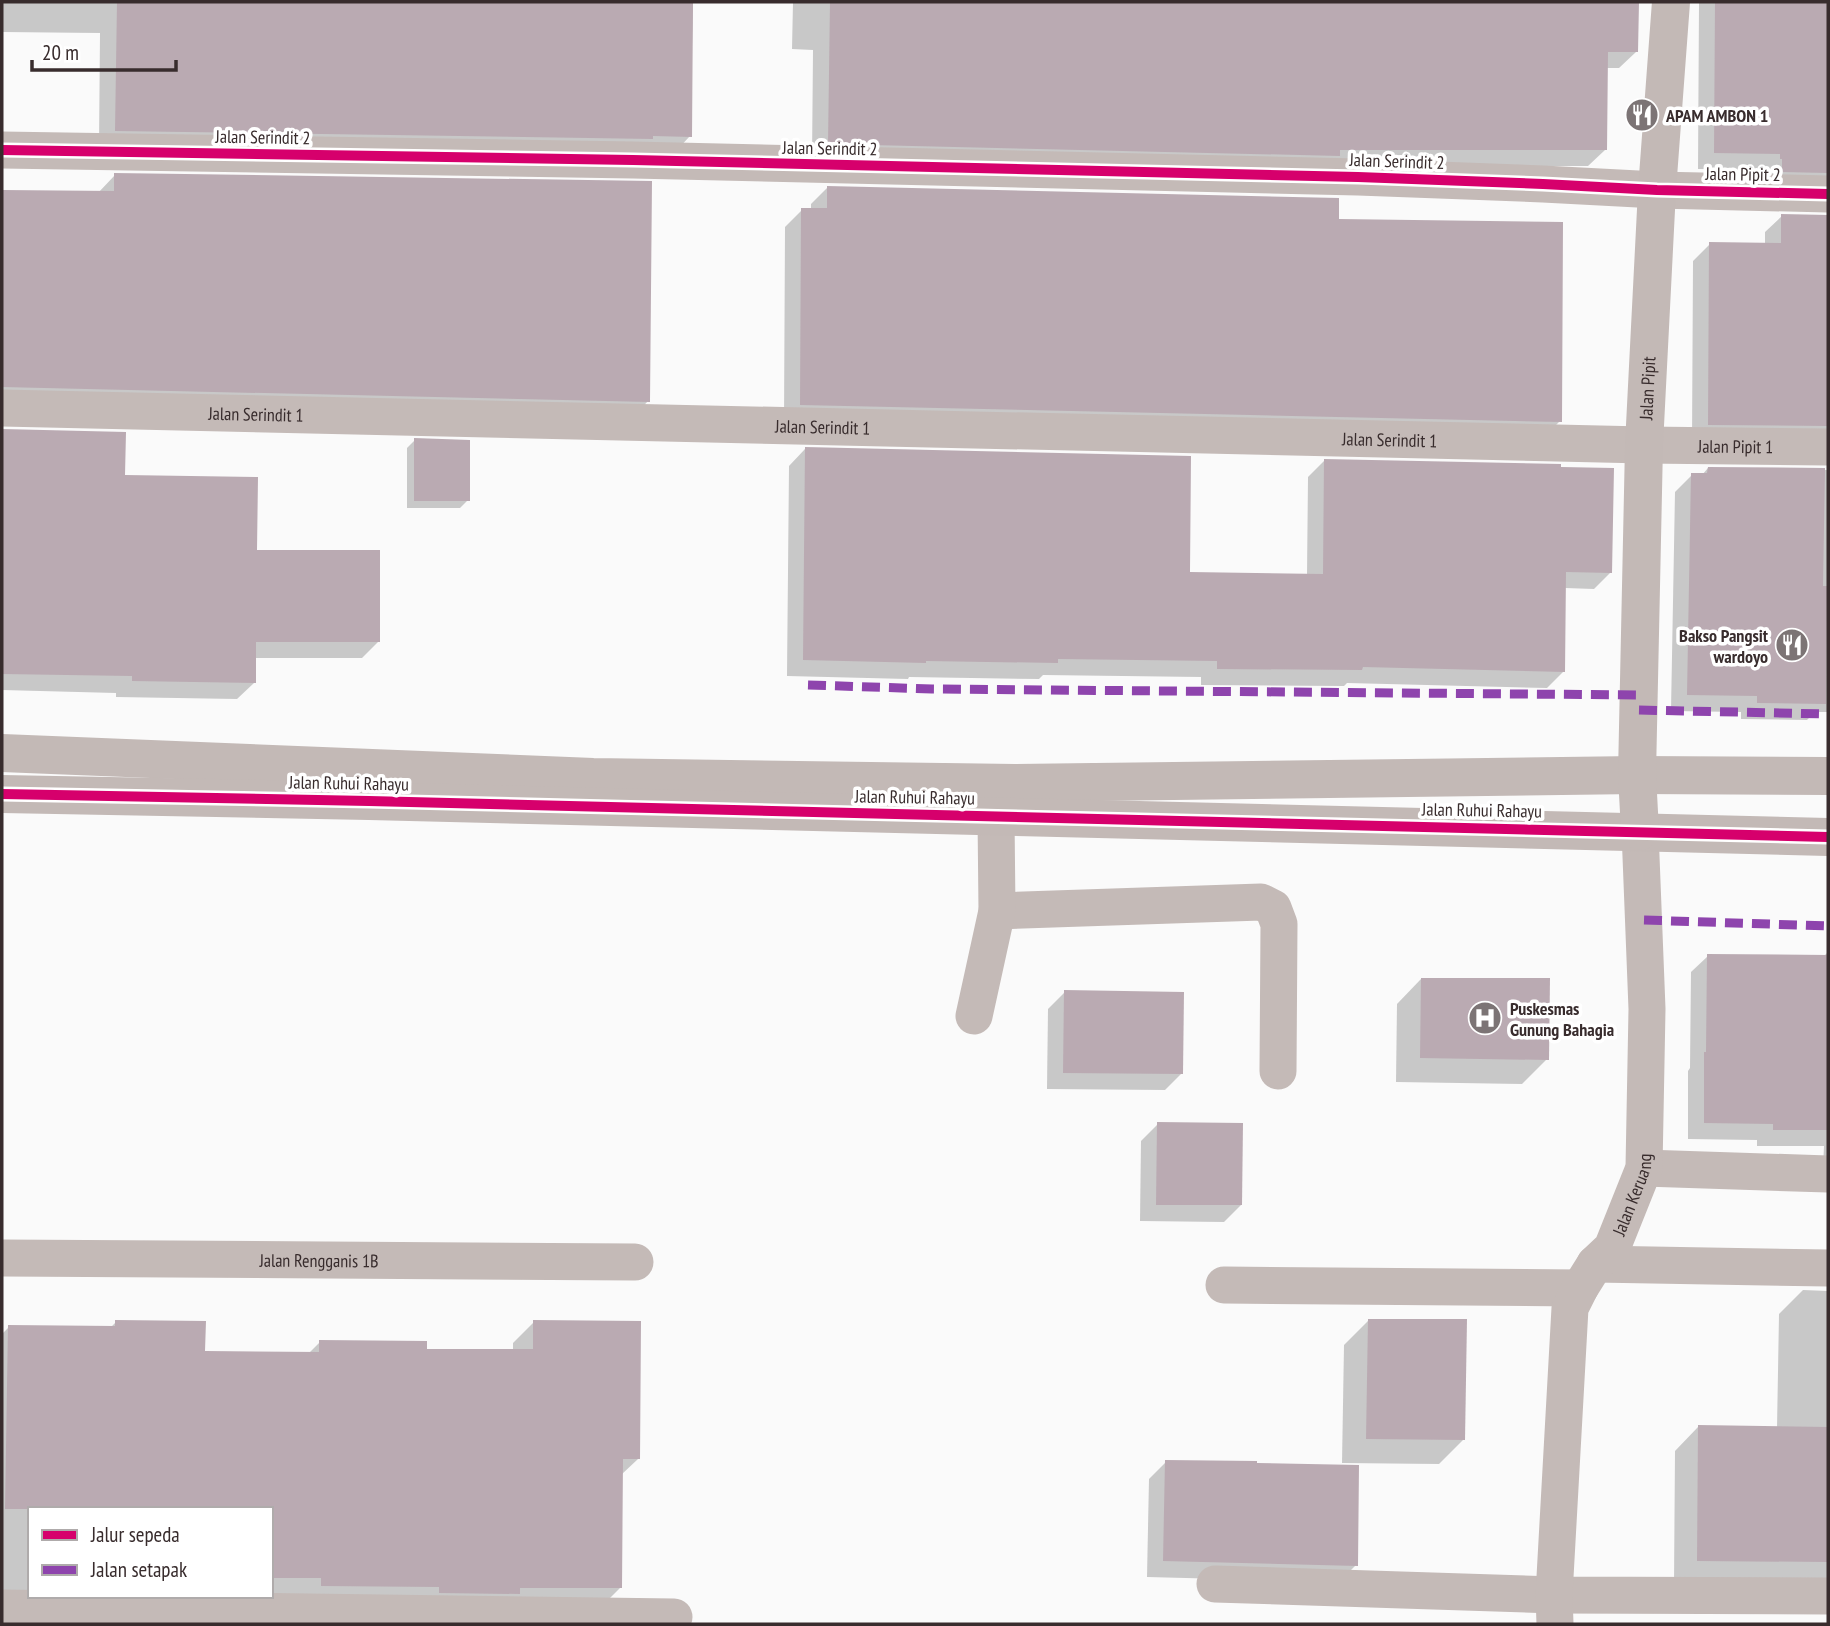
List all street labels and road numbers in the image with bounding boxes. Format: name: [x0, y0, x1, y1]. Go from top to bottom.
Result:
street label: Jalan Serindit 2: [214, 125, 311, 149]
street label: Jalan Serindit 2: [781, 136, 878, 160]
street label: Jalan Serindit 2: [1348, 148, 1445, 174]
street label: Jalan Pipit 2: [1704, 162, 1781, 186]
street label: Jalan Pipit: [1634, 356, 1660, 421]
street label: Jalan Serindit 1: [207, 401, 304, 426]
street label: Jalan Serindit 1: [774, 414, 871, 439]
street label: Jalan Serindit 1: [1341, 427, 1437, 452]
street label: Jalan Pipit 1: [1697, 434, 1773, 458]
street label: Jalan Ruhui Rahayu: [288, 770, 409, 796]
street label: Jalan Ruhui Rahayu: [854, 784, 975, 810]
street label: Jalan Ruhui Rahayu: [1421, 797, 1542, 823]
street label: Jalan Keruang: [1606, 1153, 1656, 1240]
street label: Jalan Rengganis 1B: [258, 1248, 379, 1272]

